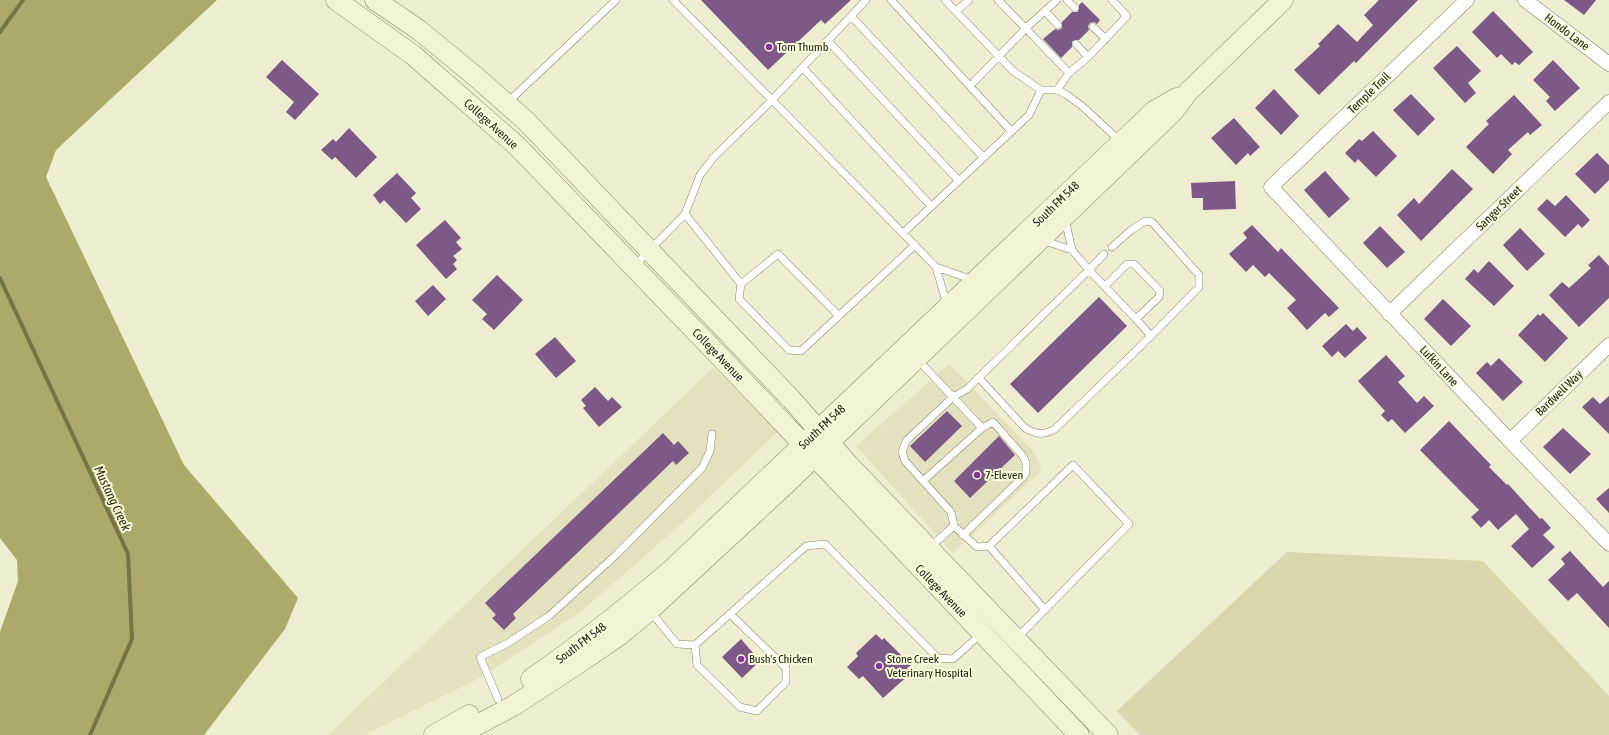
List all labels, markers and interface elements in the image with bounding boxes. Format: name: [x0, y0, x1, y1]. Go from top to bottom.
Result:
street label: Hondo Lane: [1542, 10, 1592, 54]
place label: Tom Thumb: [777, 40, 829, 54]
marker: Tom Thumb: [764, 42, 774, 52]
street label: Temple Trail: [1345, 69, 1394, 117]
street label: College Avenue: [461, 96, 521, 152]
street label: South FM 548: [1030, 178, 1082, 229]
street label: Sanger Street: [1473, 182, 1525, 233]
street label: College Avenue: [689, 326, 747, 384]
street label: Lufkin Lane: [1417, 343, 1461, 389]
street label: Bardwell Way: [1533, 367, 1585, 419]
street label: South FM 548: [796, 402, 849, 452]
water label: Mustang Creek: [91, 463, 134, 533]
place label: 7-Eleven: [985, 468, 1023, 482]
marker: 7-Eleven: [972, 470, 982, 480]
street label: College Avenue: [912, 562, 970, 620]
street label: South FM 548: [553, 619, 609, 666]
place label: Bush's Chicken: [749, 652, 813, 666]
place label: Stone Creek Veterinary Hospital: [887, 652, 973, 680]
marker: Bush's Chicken: [736, 654, 746, 664]
marker: Stone Creek Veterinary Hospital: [874, 661, 884, 671]

